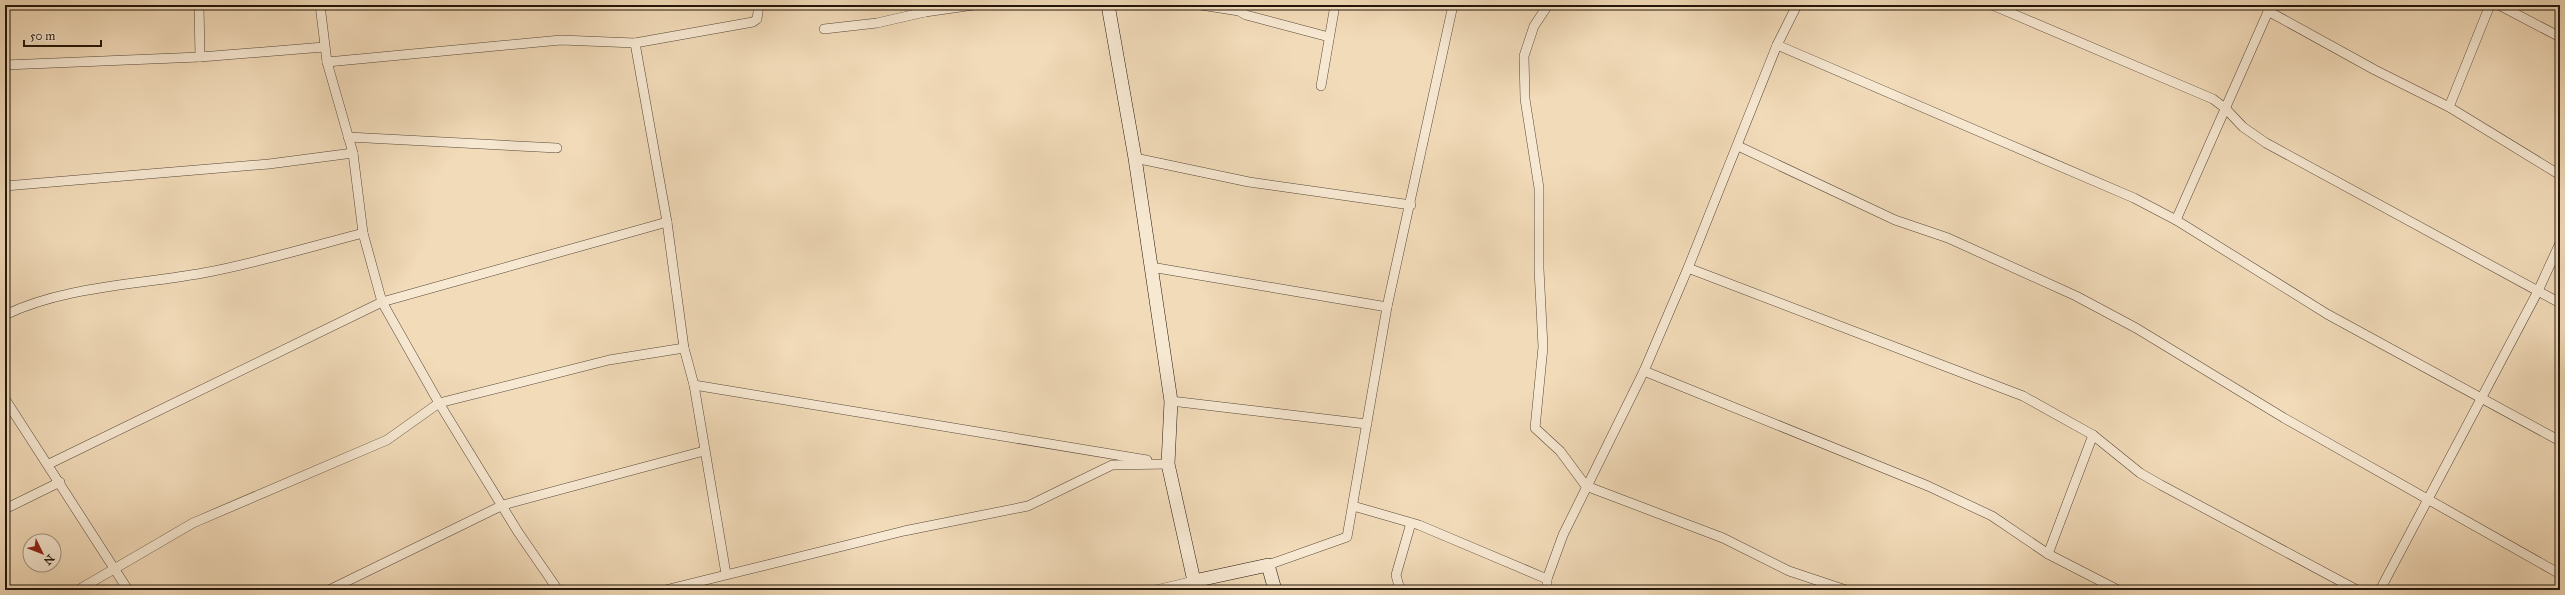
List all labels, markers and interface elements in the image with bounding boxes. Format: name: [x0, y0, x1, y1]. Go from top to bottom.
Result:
scale bar: [24, 22, 101, 48]
text: 50 m: [30, 29, 55, 43]
north arrow: [22, 533, 62, 573]
text: N: [41, 552, 57, 568]

